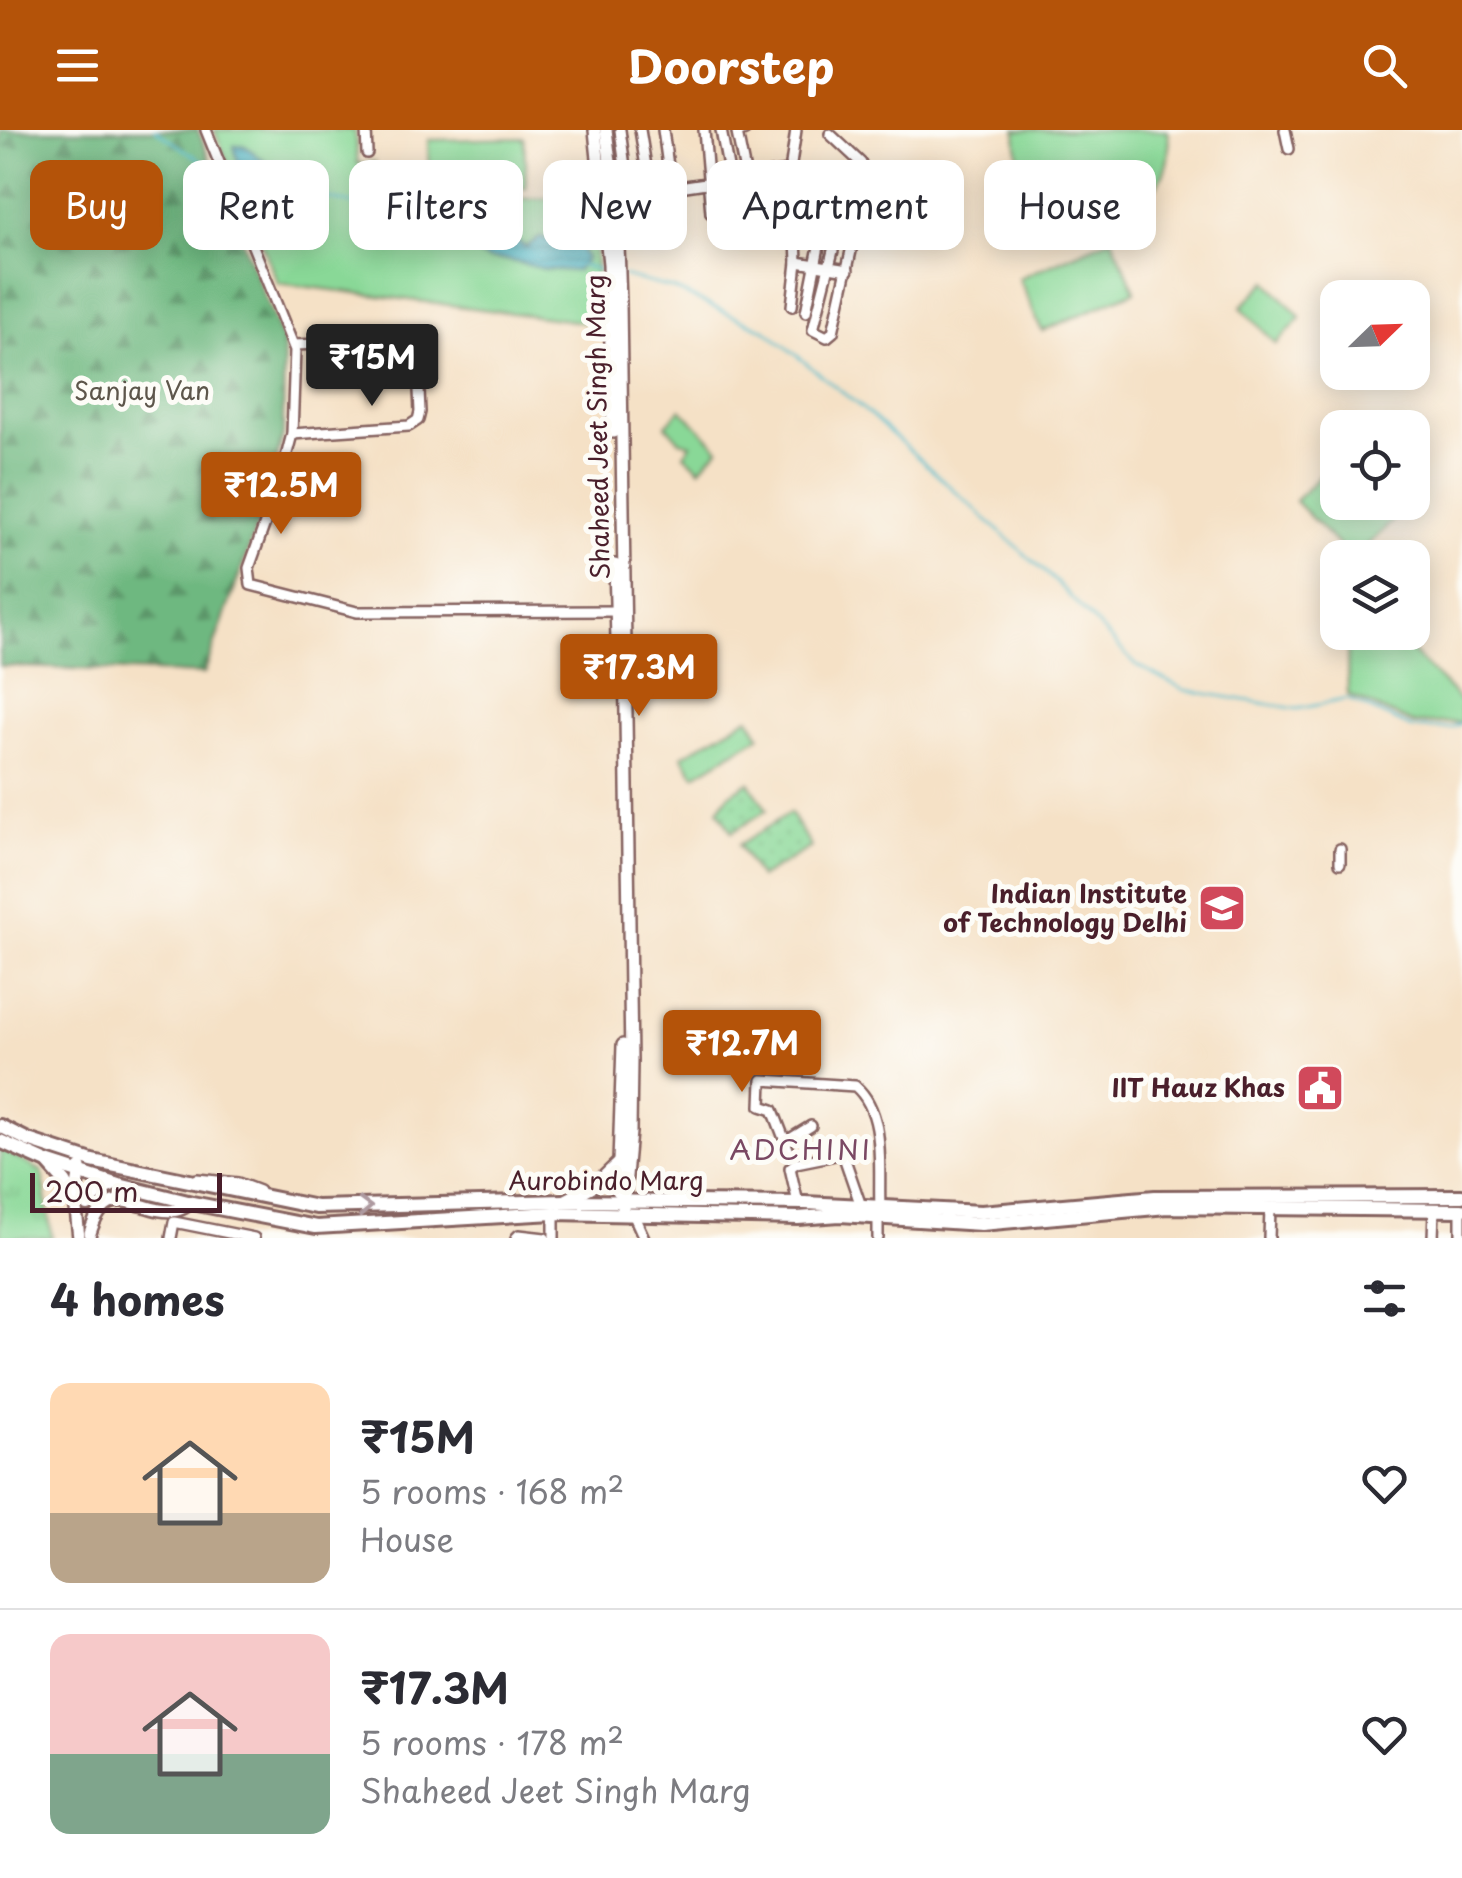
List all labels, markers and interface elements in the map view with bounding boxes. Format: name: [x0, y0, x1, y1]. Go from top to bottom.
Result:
text: Doorstep: [628, 31, 834, 99]
icon: menu: [50, 38, 105, 93]
icon: search: [1357, 38, 1412, 93]
chip: Buy: [30, 160, 163, 250]
chip: Rent: [183, 160, 329, 250]
chip: Filters: [349, 160, 523, 250]
chip: New: [543, 160, 687, 250]
chip: Apartment: [707, 160, 964, 250]
chip: House: [984, 160, 1156, 250]
street label: Shaheed Jeet Singh Marg: [575, 274, 619, 580]
north arrow: [1320, 280, 1430, 390]
map controls: [1320, 280, 1430, 650]
pin: ₹15M: [313, 324, 431, 409]
text: ₹15M: [328, 332, 416, 380]
park label: Sanjay Van: [74, 371, 210, 409]
button: locate: [1320, 410, 1430, 520]
pin: ₹12.5M: [200, 452, 362, 537]
text: ₹12.5M: [223, 460, 339, 508]
button: layers: [1320, 540, 1430, 650]
pin: ₹17.3M: [558, 634, 720, 719]
text: ₹17.3M: [582, 642, 696, 690]
place label: Indian Institute of Technology Delhi: [943, 874, 1187, 941]
school or university icon: Indian Institute of Technology Delhi: [1196, 882, 1248, 934]
pin: ₹12.7M: [661, 1010, 823, 1095]
text: ₹12.7M: [685, 1018, 799, 1066]
public building icon: IIT Hauz Khas: [1294, 1062, 1346, 1114]
place label: IIT Hauz Khas: [1112, 1068, 1285, 1106]
district label: ADCHINI: [729, 1127, 873, 1170]
street label: Aurobindo Marg: [508, 1161, 704, 1199]
scale bar: [30, 1168, 222, 1212]
text: 200 m: [45, 1169, 138, 1212]
one-way arrow: [358, 1196, 374, 1217]
text: 4 homes: [50, 1267, 225, 1330]
icon: filters: [1357, 1271, 1412, 1326]
text: ₹15M: [360, 1404, 475, 1467]
icon: home: [130, 1423, 250, 1543]
icon: heart: [1357, 1456, 1412, 1511]
text: 5 rooms · 168 m²: [360, 1467, 624, 1515]
text: House: [360, 1515, 454, 1563]
text: ₹17.3M: [360, 1655, 509, 1718]
icon: home: [130, 1674, 250, 1794]
icon: heart: [1357, 1707, 1412, 1762]
text: 5 rooms · 178 m²: [360, 1718, 624, 1766]
text: Shaheed Jeet Singh Marg: [360, 1766, 751, 1814]

